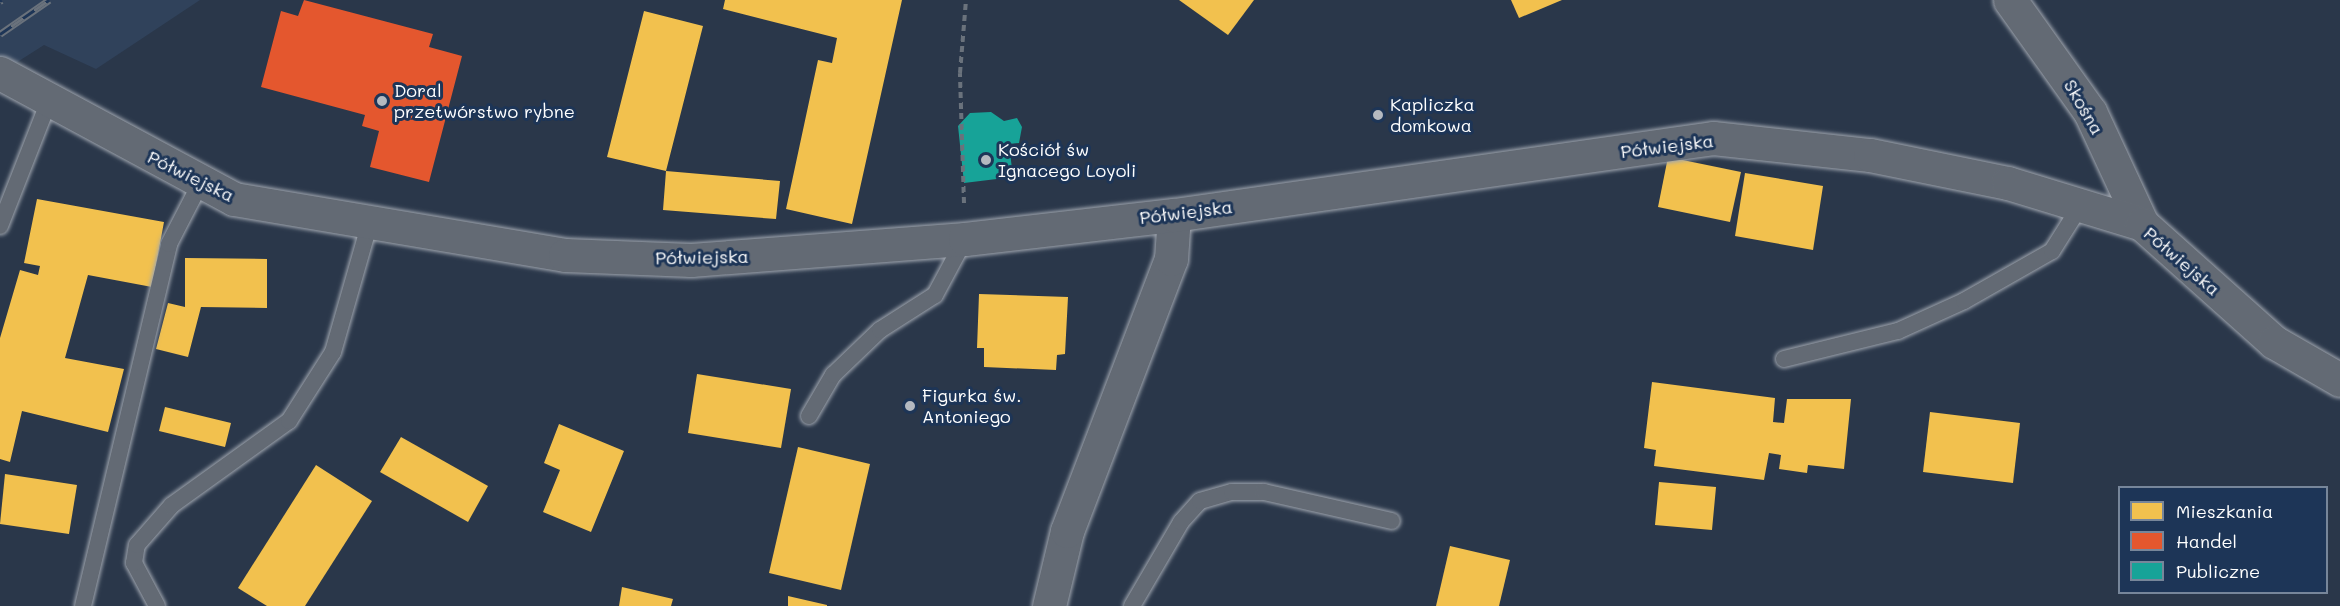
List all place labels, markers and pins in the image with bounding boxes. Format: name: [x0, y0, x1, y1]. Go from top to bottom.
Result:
place label: Doral przetwórstwo rybne: [394, 80, 575, 122]
marker: Doral przetwórstwo rybne: [375, 94, 389, 108]
place label: Kapliczka domkowa: [1390, 94, 1475, 136]
marker: Kapliczka domkowa: [1371, 108, 1385, 122]
place label: Kościół św Ignacego Loyoli: [998, 139, 1136, 182]
marker: Kościół św Ignacego Loyoli: [979, 153, 993, 167]
place label: Figurka św. Antoniego: [922, 385, 1021, 428]
marker: Figurka św. Antoniego: [903, 399, 917, 413]

